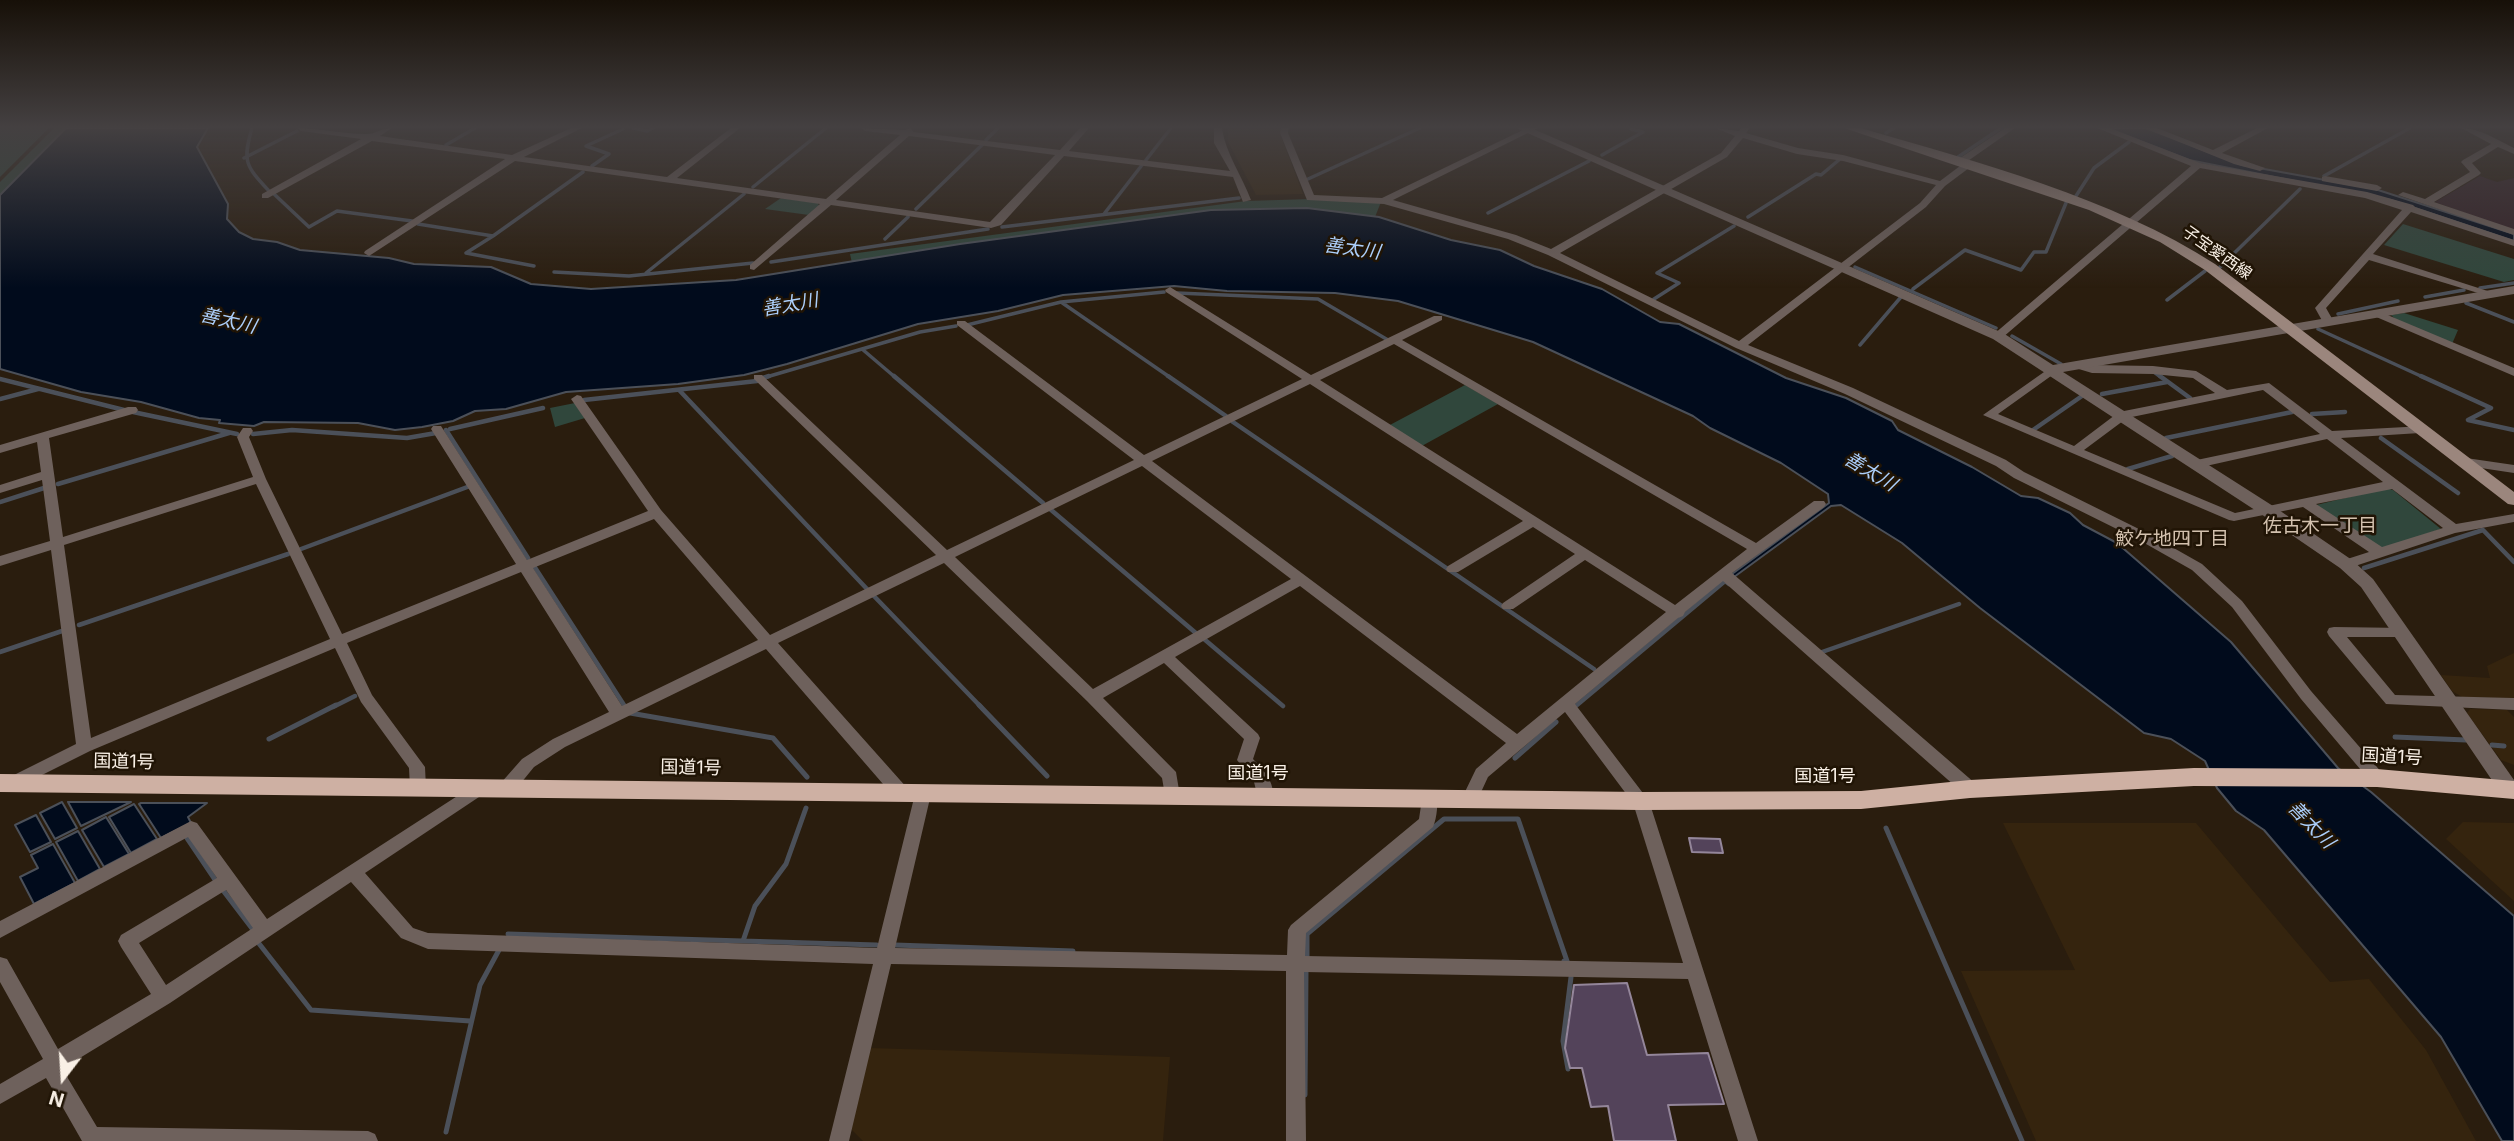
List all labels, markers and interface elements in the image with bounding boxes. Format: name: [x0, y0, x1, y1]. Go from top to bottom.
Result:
street label: 子宝愛西線: [2179, 222, 2255, 284]
water label: 善太川: [1322, 234, 1382, 264]
water label: 善太川: [760, 289, 820, 321]
water label: 善太川: [198, 303, 258, 339]
water label: 善太川: [1840, 448, 1900, 496]
district label: 佐古木一丁目: [2263, 515, 2377, 537]
district label: 鮫ケ地四丁目: [2115, 528, 2229, 550]
street label: 国道1号: [2361, 745, 2423, 769]
street label: 国道1号: [93, 751, 155, 773]
street label: 国道1号: [660, 757, 722, 779]
street label: 国道1号: [1227, 763, 1289, 785]
street label: 国道1号: [1794, 766, 1856, 788]
water label: 善太川: [2283, 797, 2339, 853]
north arrow: [28, 1043, 98, 1113]
text: N: [46, 1085, 67, 1112]

